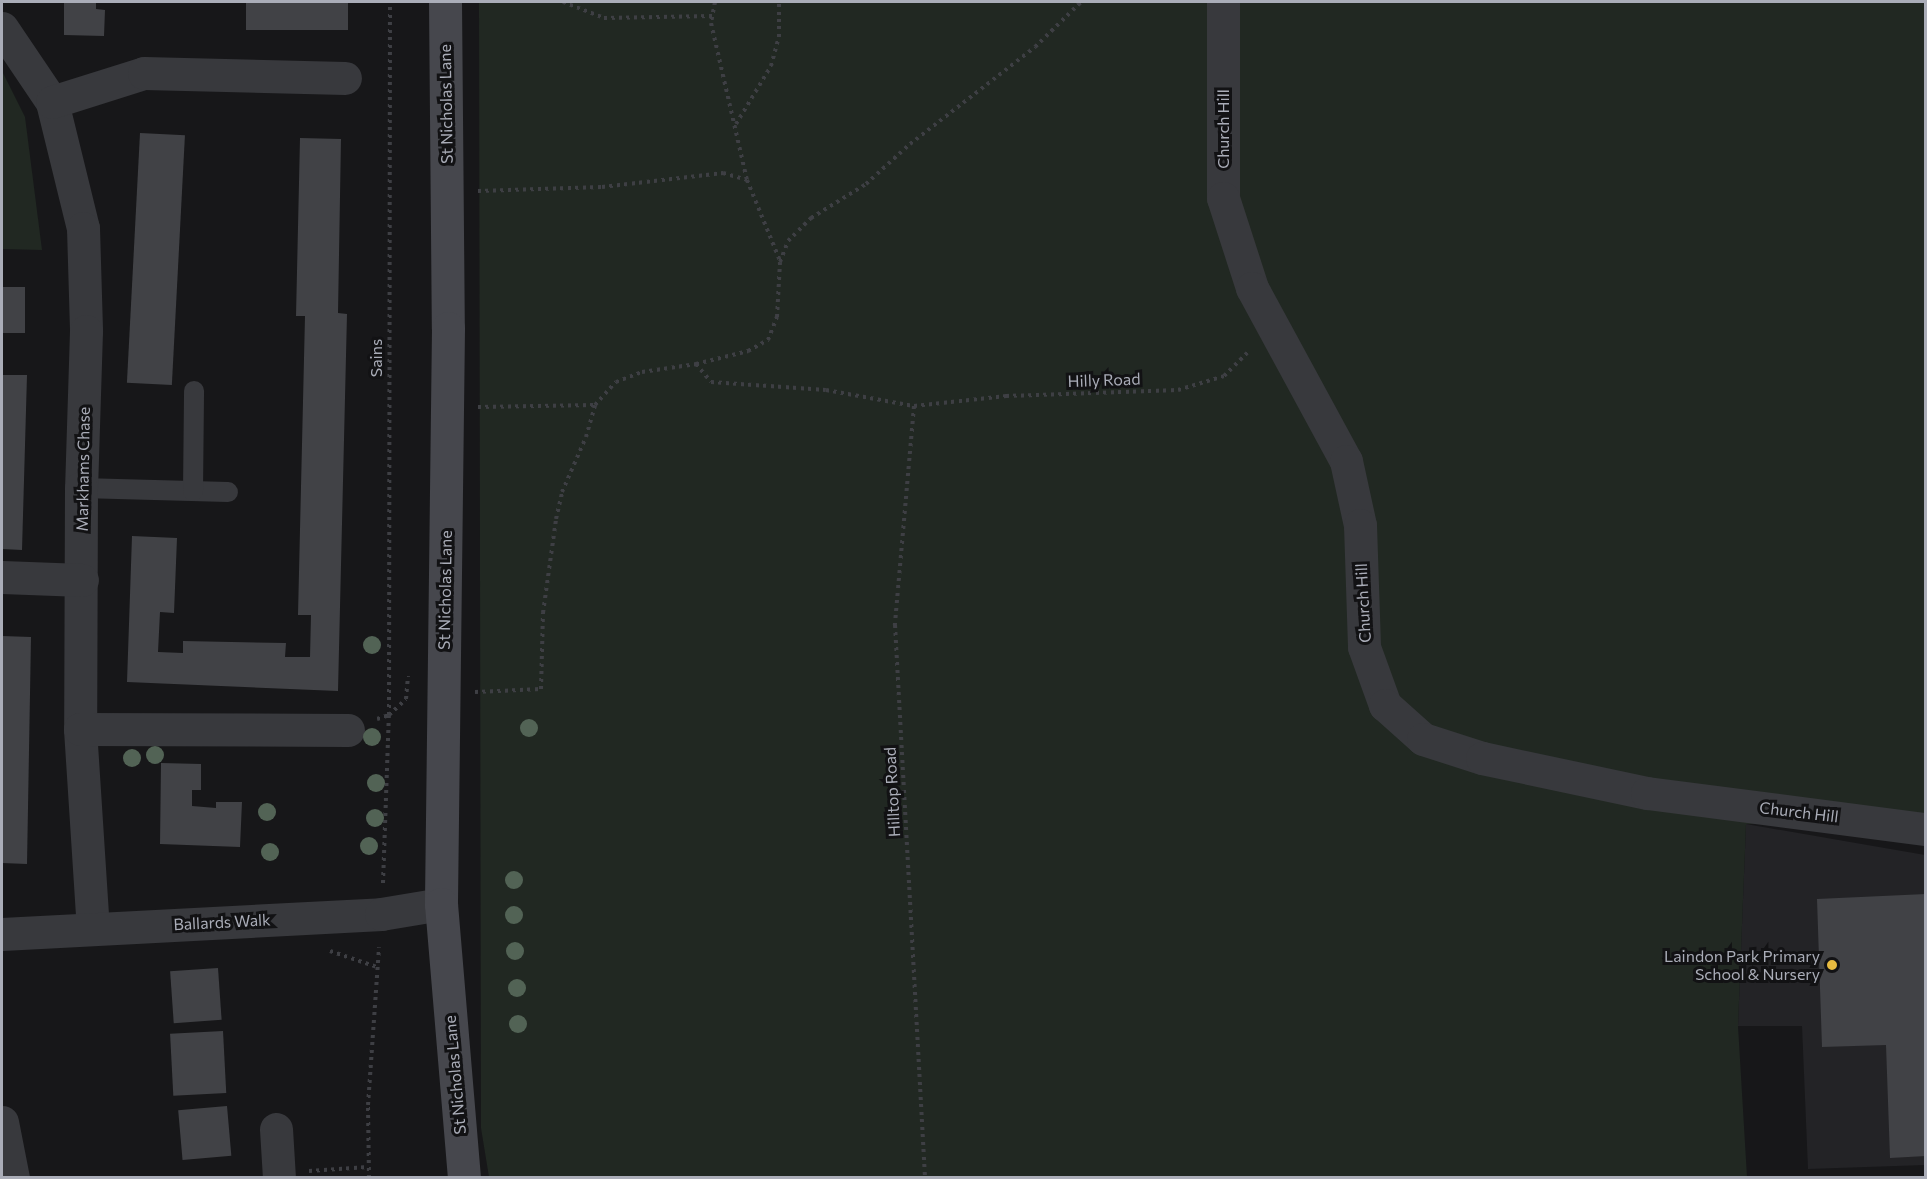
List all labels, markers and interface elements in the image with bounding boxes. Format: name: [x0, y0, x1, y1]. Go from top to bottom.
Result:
street label: St Nicholas Lane: [435, 44, 457, 164]
street label: Church Hill: [1213, 89, 1233, 169]
street label: Sains: [366, 339, 386, 377]
street label: Hilly Road: [1067, 369, 1141, 391]
street label: Markhams Chase: [72, 407, 94, 531]
street label: St Nicholas Lane: [434, 530, 456, 650]
street label: Church Hill: [1351, 563, 1375, 643]
street label: Hilltop Road: [880, 746, 904, 838]
street label: Church Hill: [1758, 798, 1840, 826]
street label: Ballards Walk: [173, 910, 271, 934]
place label: Laindon Park Primary School & Nursery: [1664, 946, 1820, 984]
marker: Laindon Park Primary School & Nursery: [1825, 958, 1839, 972]
street label: St Nicholas Lane: [440, 1015, 470, 1135]

